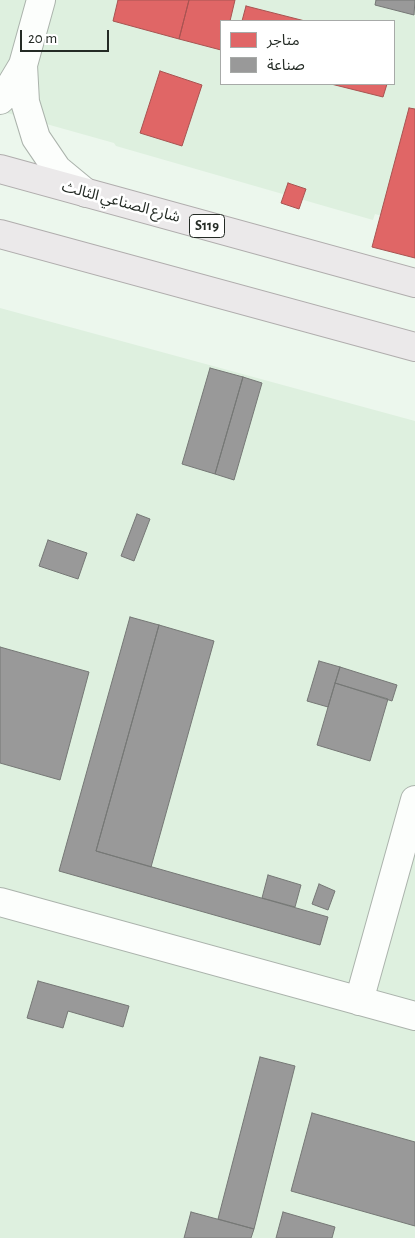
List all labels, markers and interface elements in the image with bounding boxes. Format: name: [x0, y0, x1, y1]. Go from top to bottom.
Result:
scale bar: [22, 20, 111, 52]
legend: [220, 20, 395, 85]
text: 20 m: [28, 31, 57, 46]
text: متاجر: [267, 33, 300, 48]
text: صناعة: [267, 58, 305, 73]
street label: شارع الصناعي الثالث: [60, 178, 182, 226]
road number: S119: [190, 215, 224, 238]

